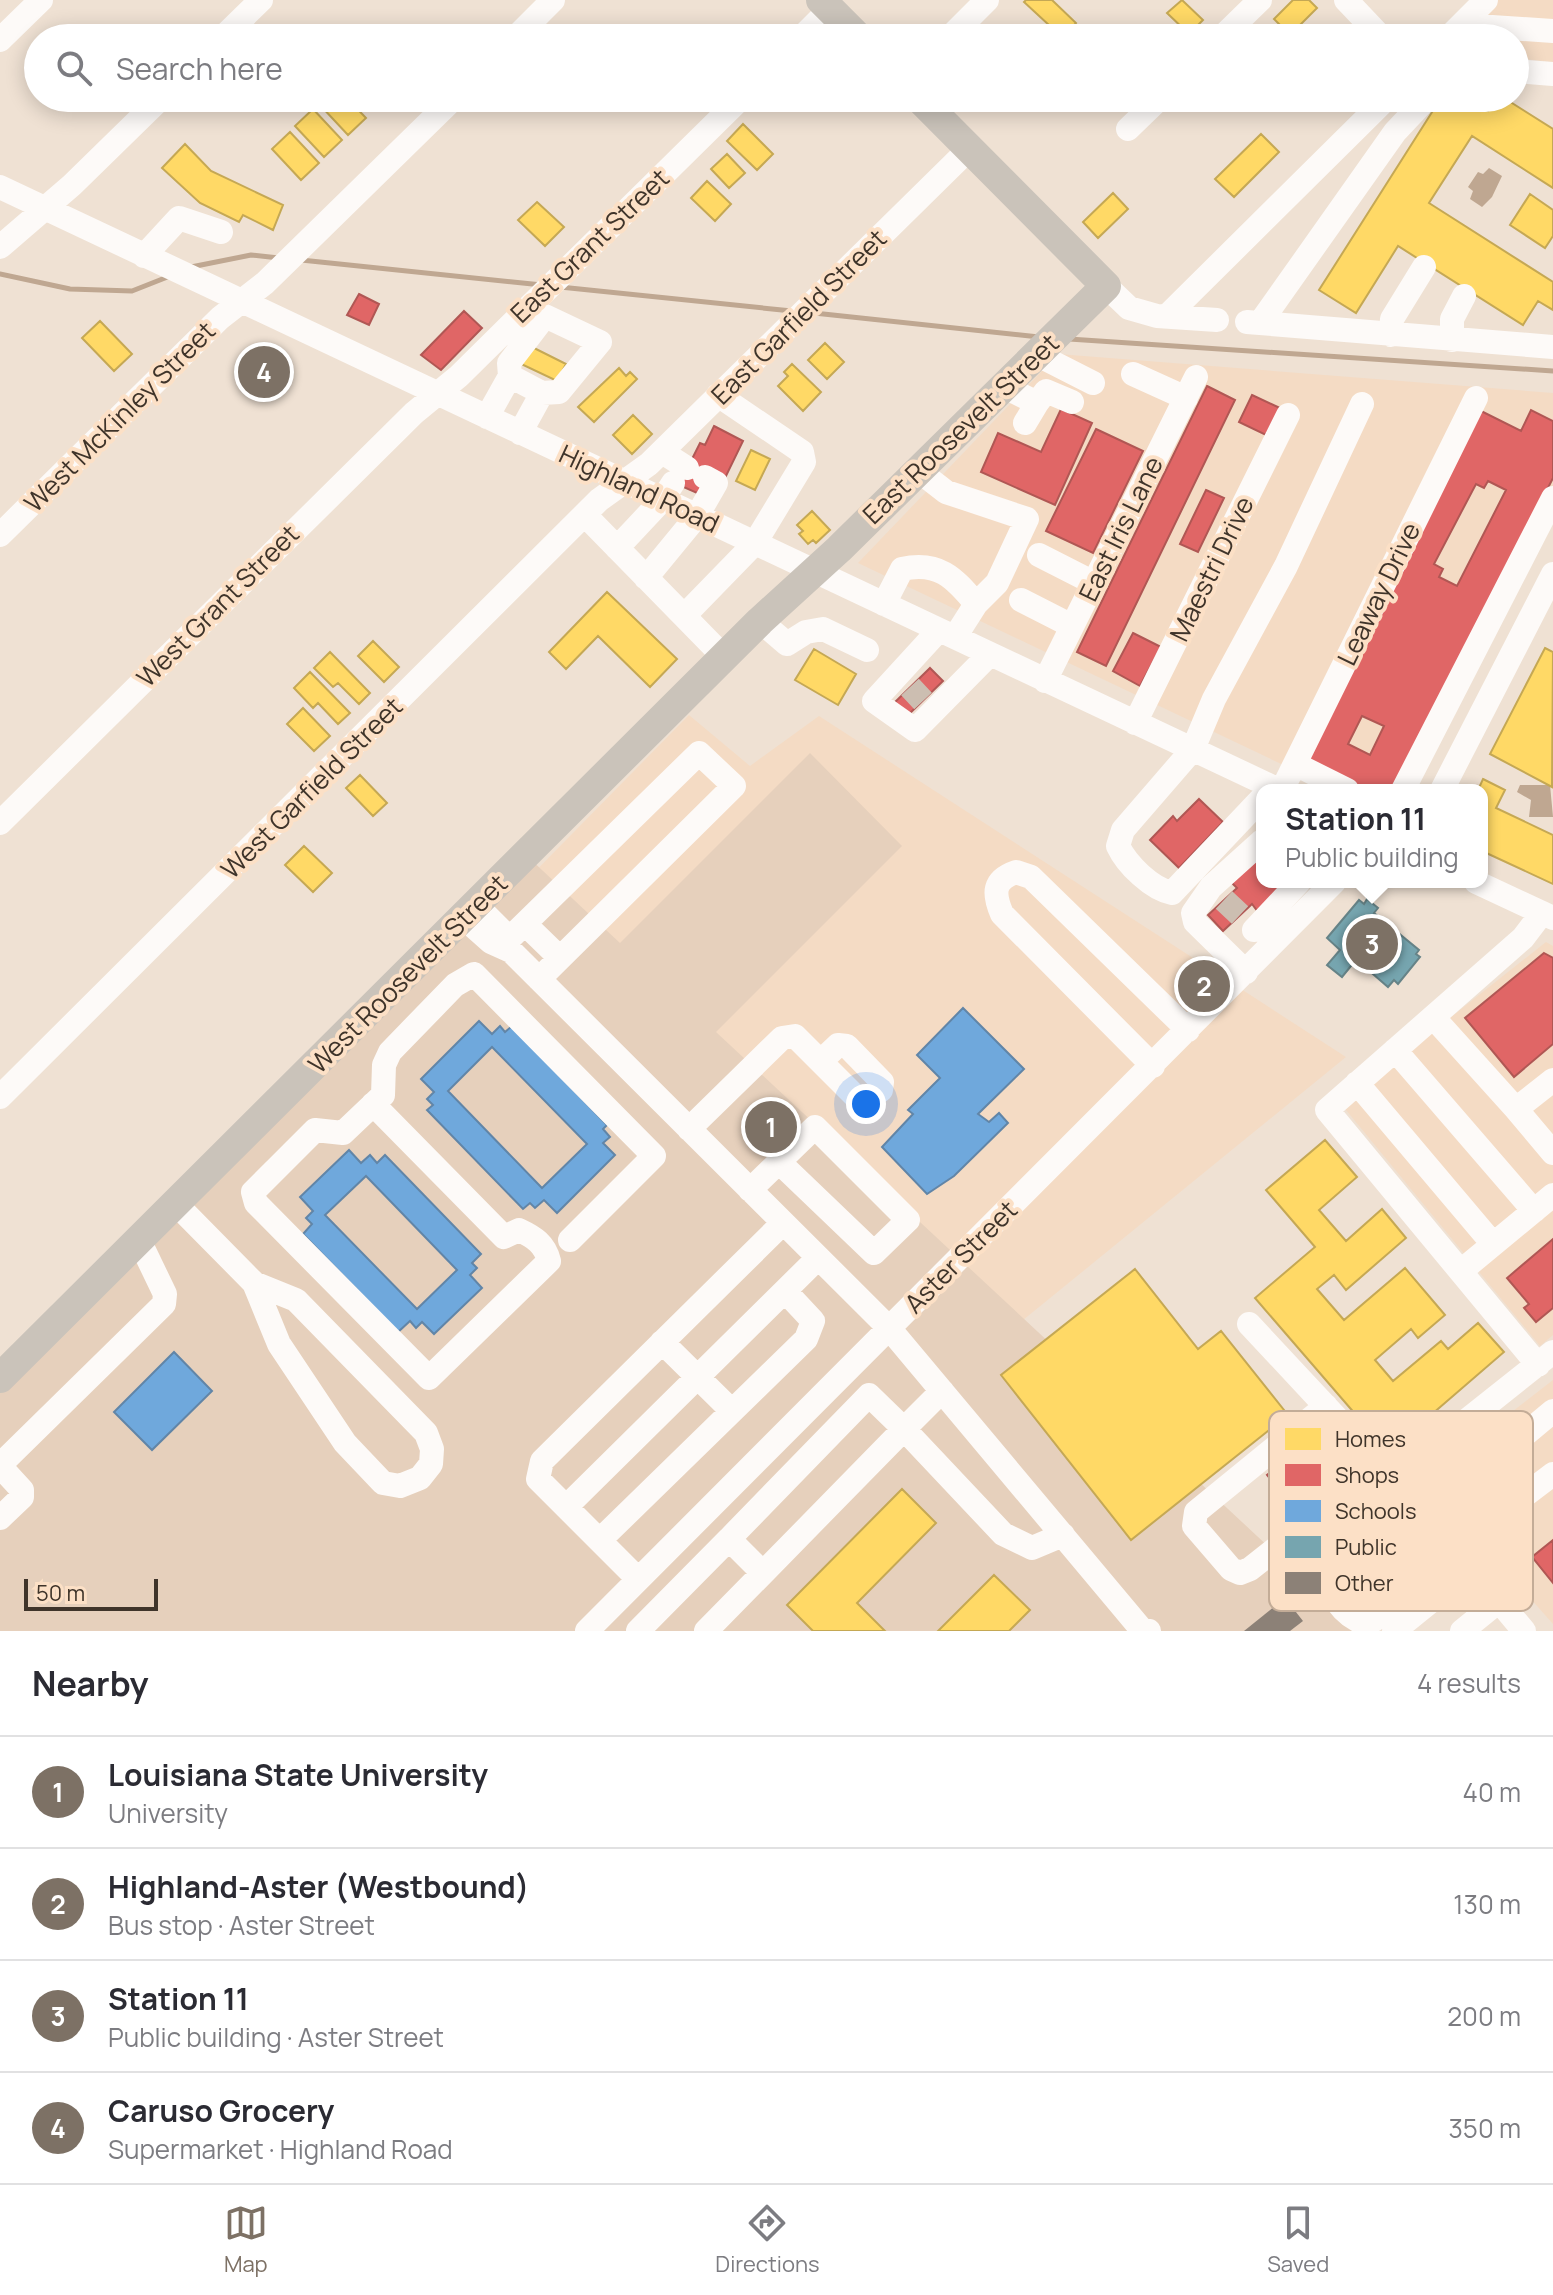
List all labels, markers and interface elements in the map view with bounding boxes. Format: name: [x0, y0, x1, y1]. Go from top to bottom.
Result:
search box: [24, 24, 1529, 112]
icon: search: [52, 46, 96, 90]
text: Search here: [116, 48, 283, 89]
street label: East Grant Street: [502, 160, 676, 330]
street label: East Garfield Street: [703, 221, 894, 412]
street label: West McKinley Street: [16, 313, 223, 520]
street label: East Roosevelt Street: [854, 325, 1066, 531]
pin: 4: [238, 342, 290, 402]
street label: Highland Road: [554, 435, 725, 541]
street label: East Iris Lane: [1069, 450, 1171, 607]
street label: Maestri Drive: [1161, 490, 1262, 647]
street label: West Grant Street: [128, 516, 306, 694]
street label: Leaway Drive: [1328, 516, 1428, 671]
street label: West Garfield Street: [213, 689, 410, 886]
popup: [1256, 784, 1488, 888]
text: Station 11: [1285, 798, 1426, 839]
text: Public building: [1285, 839, 1459, 875]
street label: West Roosevelt Street: [300, 866, 515, 1081]
pin: 3: [1346, 914, 1398, 974]
pin: 2: [1178, 956, 1230, 1016]
your location: [846, 1084, 886, 1124]
pin: 1: [745, 1097, 797, 1157]
street label: Aster Street: [896, 1192, 1025, 1321]
legend: [1269, 1411, 1533, 1611]
text: Homes: [1335, 1424, 1406, 1454]
text: Shops: [1335, 1460, 1399, 1490]
text: Schools: [1335, 1496, 1417, 1526]
text: Public: [1335, 1532, 1397, 1562]
text: Other: [1335, 1568, 1394, 1598]
scale bar: [24, 1575, 158, 1611]
text: 50 m: [36, 1578, 85, 1608]
text: Nearby: [32, 1660, 148, 1706]
text: 4 results: [1417, 1665, 1521, 1701]
text: Louisiana State University: [108, 1754, 488, 1795]
text: 1: [52, 1774, 64, 1810]
text: 40 m: [1463, 1774, 1521, 1810]
text: University: [108, 1795, 228, 1831]
text: Highland-Aster (Westbound): [108, 1866, 529, 1907]
text: 2: [50, 1886, 66, 1922]
text: 130 m: [1453, 1886, 1521, 1922]
text: Bus stop · Aster Street: [108, 1907, 375, 1943]
text: Station 11: [108, 1978, 249, 2019]
text: 3: [50, 1998, 66, 2034]
text: 200 m: [1447, 1998, 1521, 2034]
text: Public building · Aster Street: [108, 2019, 444, 2055]
text: Caruso Grocery: [108, 2090, 334, 2131]
text: 4: [50, 2110, 66, 2146]
text: 350 m: [1448, 2110, 1521, 2146]
text: Supermarket · Highland Road: [108, 2131, 453, 2167]
tab: Map: [224, 2201, 268, 2279]
tab: Directions: [715, 2201, 820, 2279]
tab: Saved: [1267, 2201, 1329, 2279]

